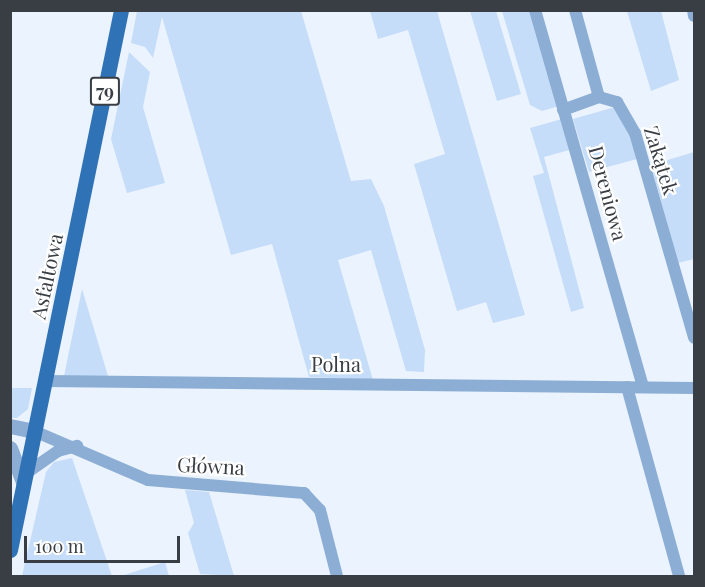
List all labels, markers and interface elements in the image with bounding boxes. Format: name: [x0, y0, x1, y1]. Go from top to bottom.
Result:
road number: 79: [88, 76, 122, 106]
street label: Zakątek: [640, 123, 684, 197]
street label: Dereniowa: [585, 143, 633, 243]
street label: Asfaltowa: [25, 231, 67, 321]
street label: Polna: [311, 351, 361, 375]
street label: Główna: [177, 451, 245, 479]
scale bar: [27, 524, 183, 562]
text: 100 m: [35, 534, 84, 558]

